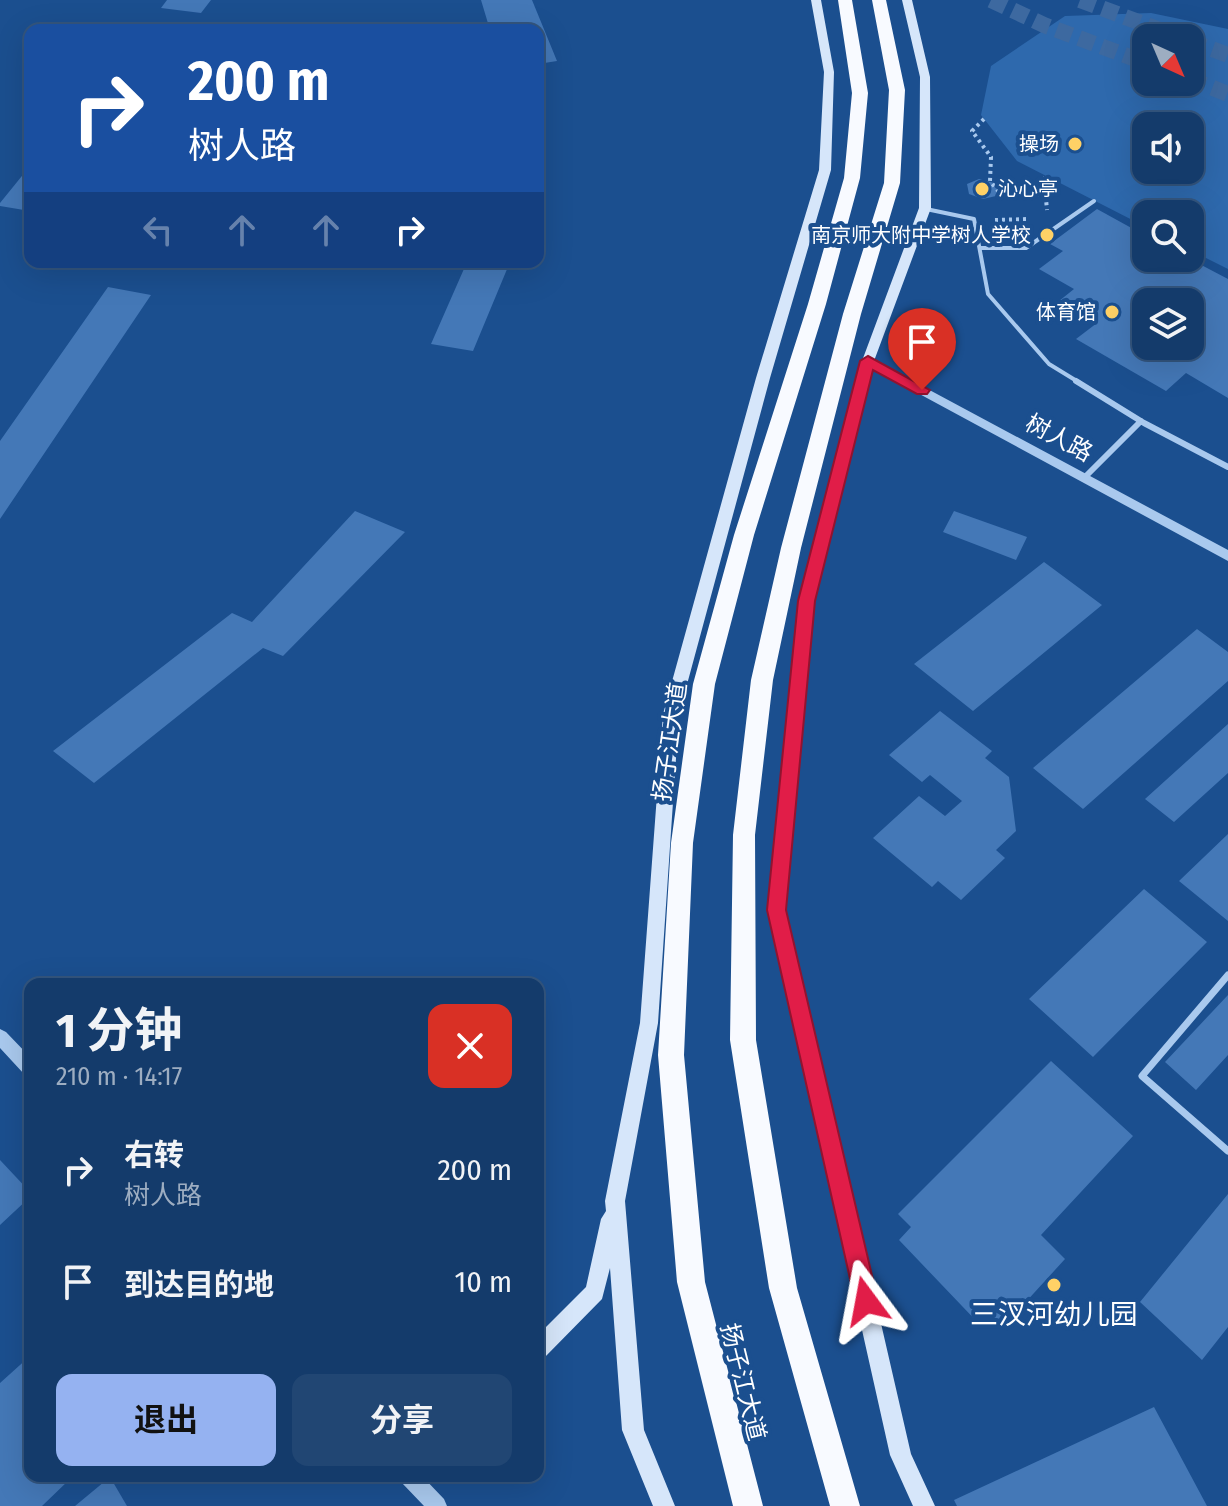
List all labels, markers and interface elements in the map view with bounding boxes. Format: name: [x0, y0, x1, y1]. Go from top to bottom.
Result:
north arrow: [1132, 24, 1204, 96]
map controls: [1132, 24, 1204, 360]
text: 200 m: [188, 48, 329, 115]
icon: right: [56, 56, 160, 160]
button: sound: [1132, 112, 1204, 184]
text: 树人路: [188, 124, 296, 168]
place label: 操场: [1019, 132, 1059, 156]
marker: 操场: [1066, 135, 1084, 153]
place label: 沁心亭: [998, 177, 1058, 201]
marker: 沁心亭: [973, 180, 991, 198]
button: search: [1132, 200, 1204, 272]
icon: left: [136, 208, 180, 252]
icon: ahead: [220, 208, 264, 252]
icon: ahead: [304, 208, 348, 252]
icon: right: [388, 208, 432, 252]
place label: 南京师大附中学树人学校: [811, 223, 1031, 247]
marker: 南京师大附中学树人学校: [1038, 226, 1056, 244]
button: layers: [1132, 288, 1204, 360]
place label: 体育馆: [1036, 300, 1096, 324]
marker: 体育馆: [1103, 303, 1121, 321]
pin: [888, 308, 956, 390]
icon: arrive: [900, 320, 944, 364]
street label: 树人路: [1021, 409, 1097, 467]
street label: 扬子江大道: [648, 681, 692, 803]
text: 1 分钟: [56, 1002, 182, 1060]
button: close: [428, 1004, 512, 1088]
text: 210 m · 14:17: [56, 1061, 182, 1092]
text: 右转: [124, 1137, 184, 1173]
icon: right: [56, 1148, 100, 1192]
text: 200 m: [437, 1152, 512, 1188]
text: 树人路: [124, 1180, 202, 1211]
position arrow: [824, 1259, 908, 1343]
icon: arrive: [56, 1260, 100, 1304]
text: 10 m: [455, 1264, 512, 1300]
text: 到达目的地: [124, 1267, 274, 1303]
marker: 三汊河幼儿园: [1045, 1276, 1063, 1294]
place label: 三汊河幼儿园: [970, 1298, 1138, 1331]
street label: 扬子江大道: [715, 1320, 771, 1444]
button: 退出: [56, 1374, 276, 1466]
button: 分享: [292, 1374, 512, 1466]

